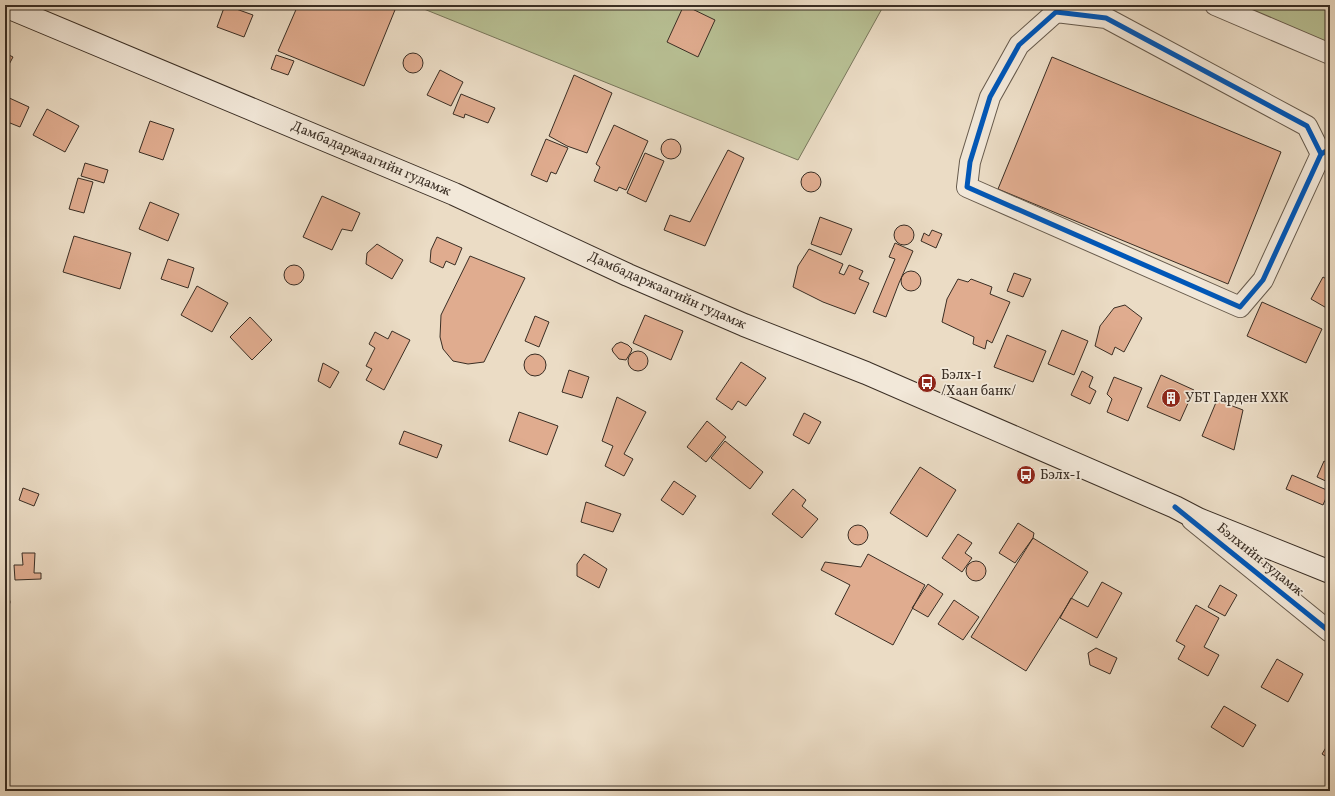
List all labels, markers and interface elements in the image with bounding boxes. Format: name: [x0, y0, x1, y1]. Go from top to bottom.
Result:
street label: Дамбадаржаагийн гудамж: [288, 117, 454, 201]
street label: Дамбадаржаагийн гудамж: [585, 247, 749, 335]
place label: Бэлх-1 /Хаан банк/: [941, 366, 1016, 401]
bus stop icon: Бэлх-1 /Хаан банк/: [916, 372, 938, 394]
building icon: УБТ Гарден ХХК: [1160, 387, 1182, 409]
place label: УБТ Гарден ХХК: [1185, 389, 1289, 408]
bus stop icon: Бэлх-1: [1015, 464, 1037, 486]
place label: Бэлх-1: [1040, 466, 1081, 485]
street label: Бэлхийн гудамж: [1212, 519, 1308, 601]

